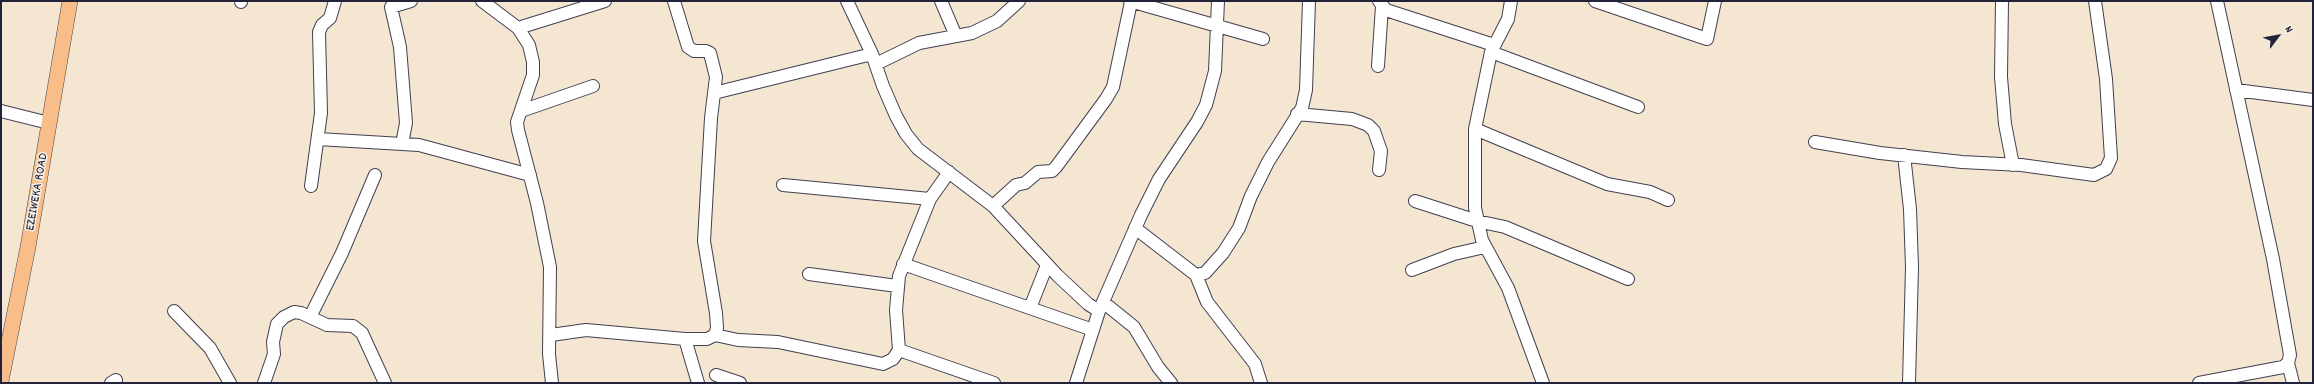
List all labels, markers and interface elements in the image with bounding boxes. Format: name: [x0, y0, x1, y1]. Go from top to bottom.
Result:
north arrow: [2258, 16, 2298, 56]
text: N: [2280, 23, 2296, 36]
street label: EZEIWEKA ROAD: [23, 152, 53, 232]

